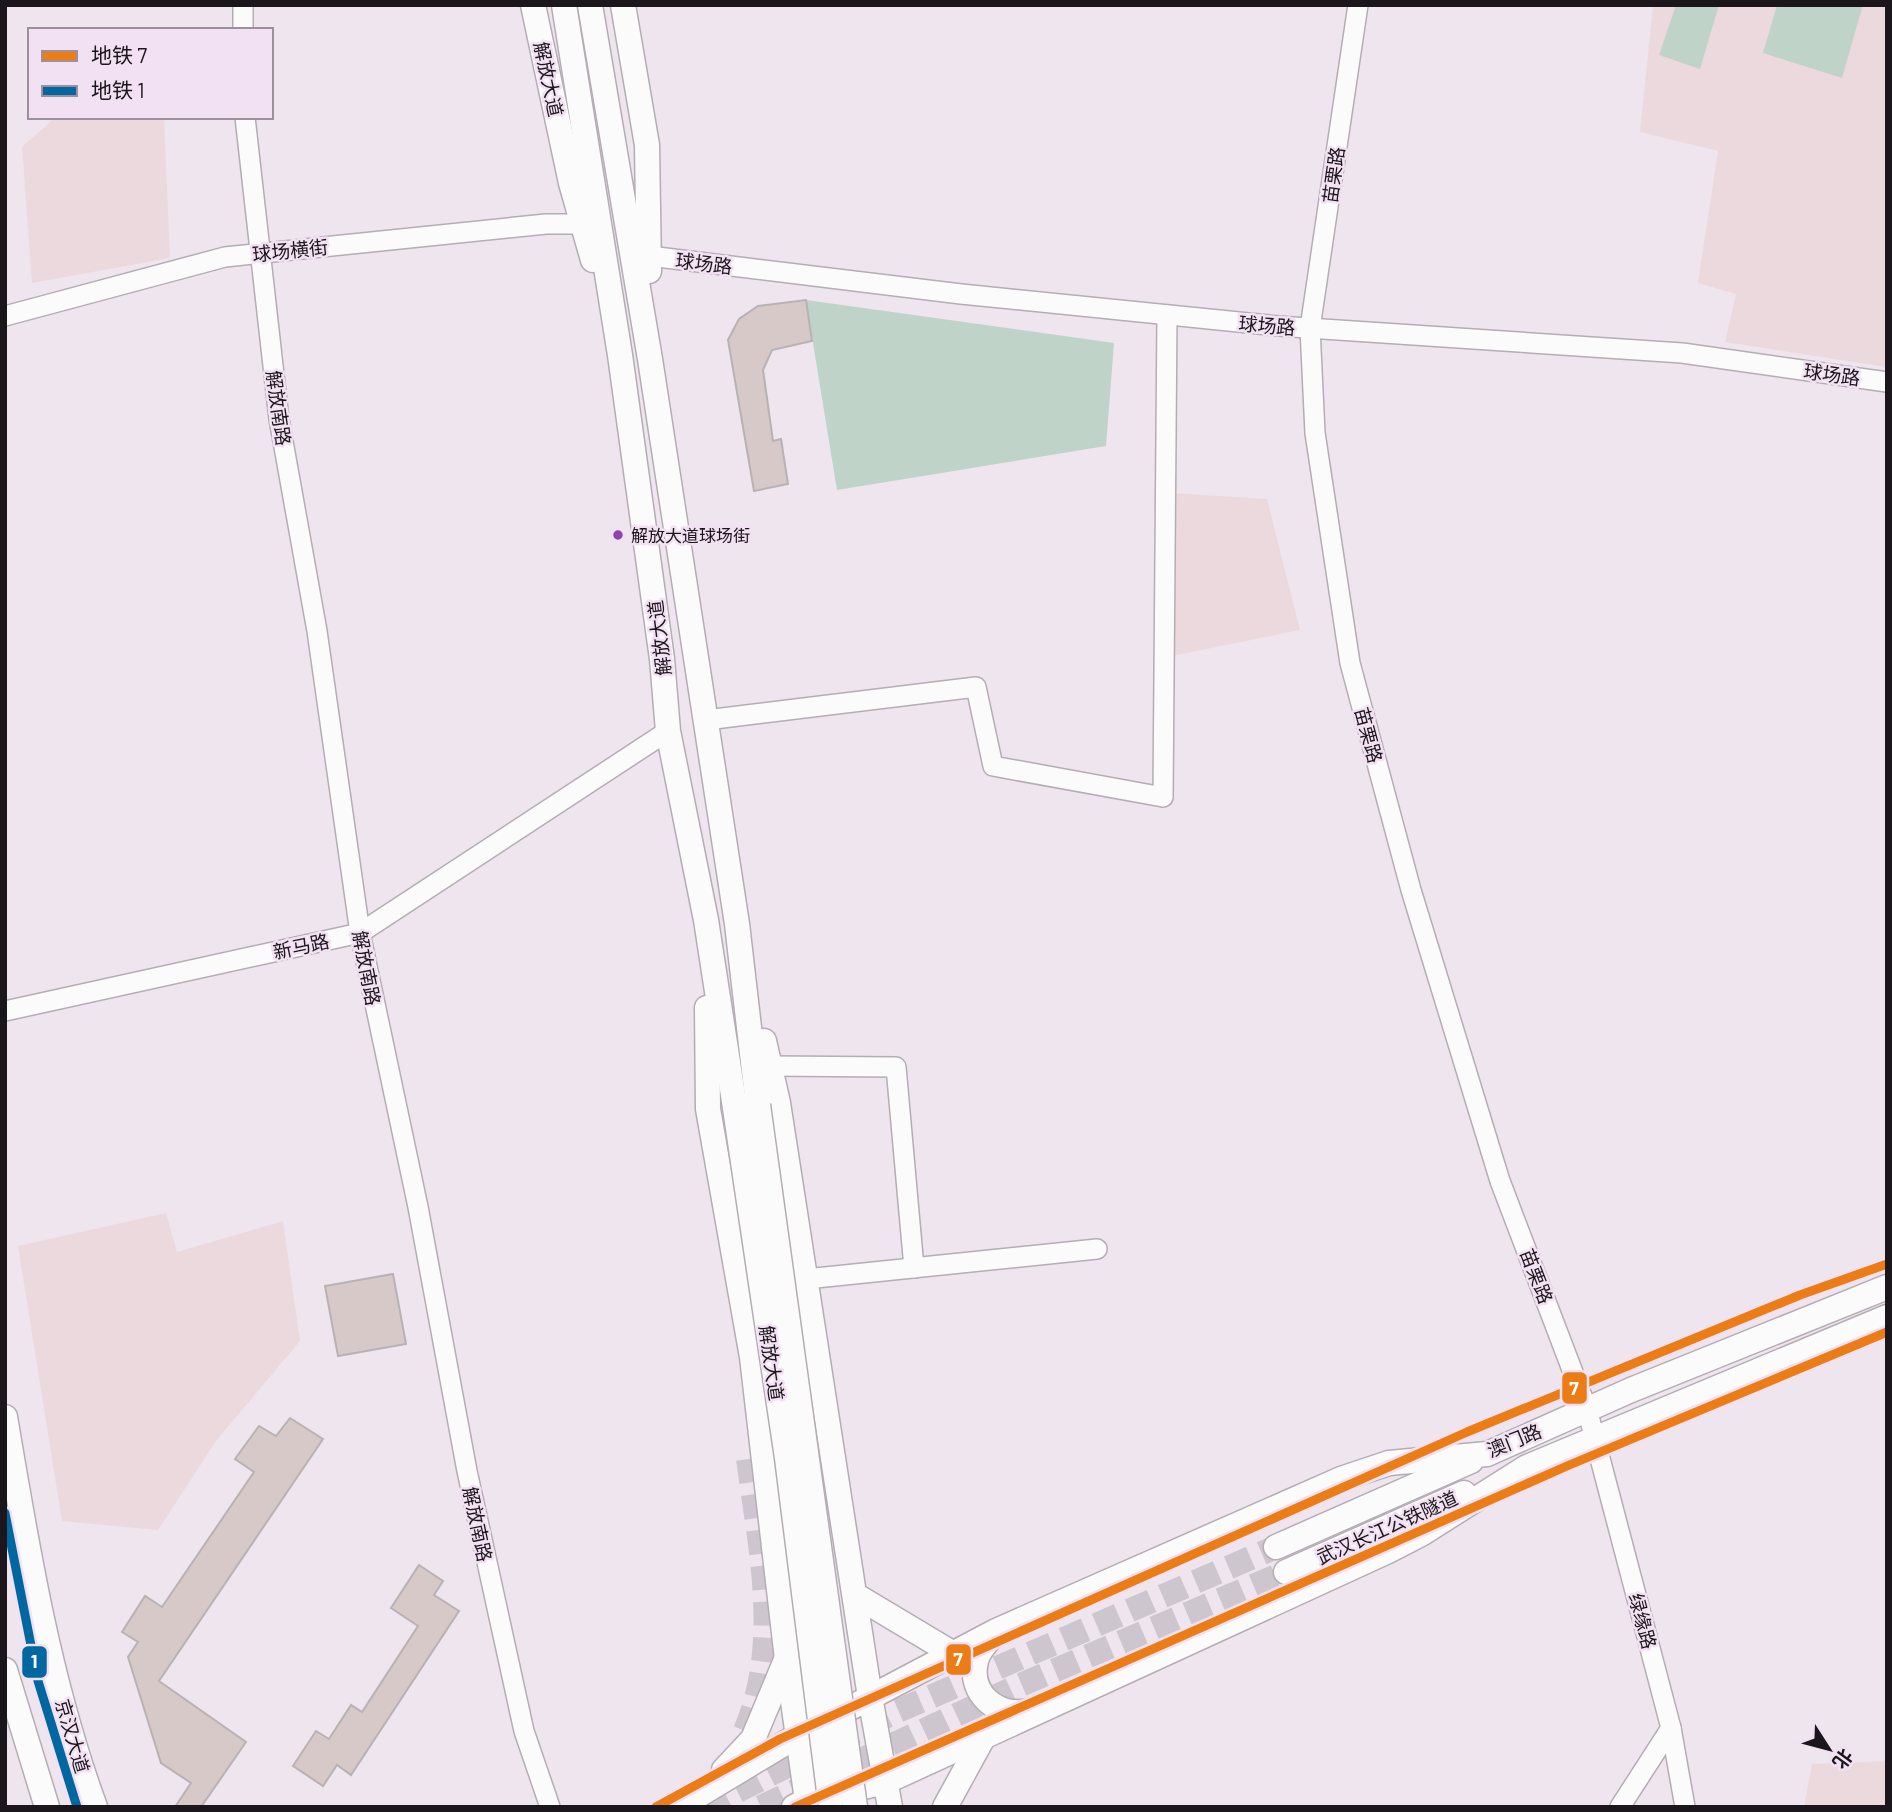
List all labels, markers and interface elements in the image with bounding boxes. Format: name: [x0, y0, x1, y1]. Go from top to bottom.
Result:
legend: [28, 28, 273, 119]
street label: 解放大道: [530, 39, 568, 119]
text: 地铁 7: [91, 42, 147, 67]
text: 地铁 1: [91, 77, 145, 102]
street label: 苗栗路: [1318, 145, 1348, 205]
street label: 球场横街: [251, 235, 329, 265]
street label: 球场路: [674, 248, 734, 278]
street label: 球场路: [1238, 311, 1296, 339]
street label: 球场路: [1802, 359, 1862, 389]
street label: 解放南路: [262, 369, 296, 447]
place label: 解放大道球场街: [631, 525, 750, 545]
marker: 解放大道球场街: [611, 528, 625, 542]
street label: 解放大道: [643, 599, 675, 677]
street label: 苗栗路: [1351, 704, 1387, 766]
street label: 解放南路: [348, 928, 386, 1008]
street label: 新马路: [271, 929, 331, 963]
street label: 苗栗路: [1516, 1245, 1558, 1307]
street label: 解放大道: [755, 1324, 789, 1402]
line badge: 7: [1561, 1371, 1588, 1405]
text: 7: [1569, 1376, 1579, 1399]
street label: 澳门路: [1483, 1419, 1545, 1461]
street label: 解放南路: [459, 1484, 497, 1564]
street label: 武汉长江公铁隧道: [1313, 1486, 1461, 1568]
street label: 绿缘路: [1625, 1590, 1661, 1652]
line badge: 7: [945, 1643, 972, 1676]
line badge: 1: [21, 1645, 48, 1679]
text: 7: [953, 1647, 963, 1670]
text: 1: [31, 1649, 37, 1672]
street label: 京汉大道: [51, 1696, 95, 1776]
north arrow: [1794, 1714, 1864, 1784]
text: 北: [1828, 1745, 1858, 1774]

